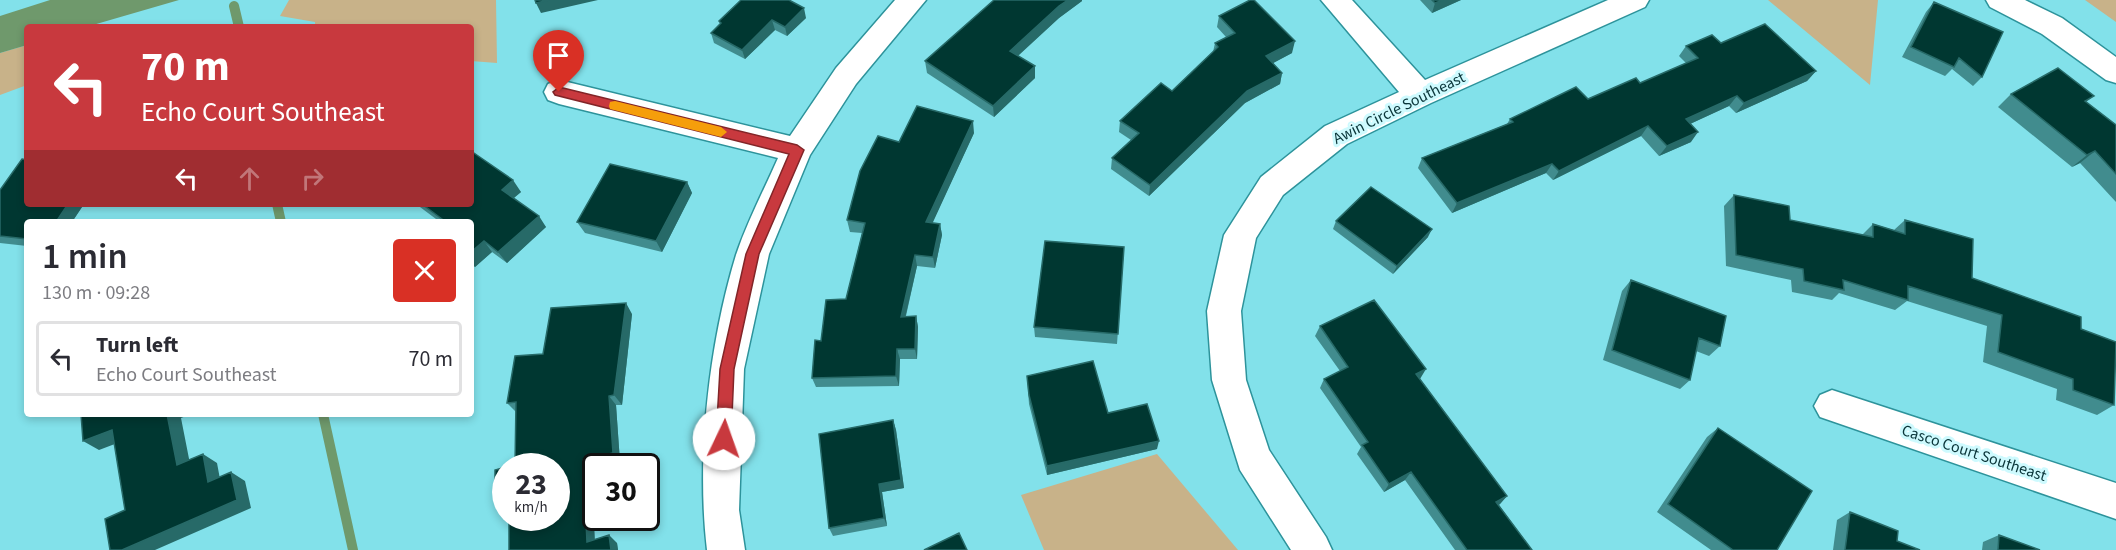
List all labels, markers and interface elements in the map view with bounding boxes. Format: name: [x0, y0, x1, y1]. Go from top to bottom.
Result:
pin: [533, 30, 584, 92]
text: 70 m: [141, 37, 230, 97]
icon: arrive: [542, 39, 575, 72]
icon: left: [42, 48, 120, 126]
street label: Awin Circle Southeast: [1329, 66, 1469, 150]
text: Echo Court Southeast: [141, 93, 385, 132]
icon: left: [170, 162, 203, 195]
icon: ahead: [233, 162, 266, 195]
icon: right: [296, 162, 329, 195]
text: 1 min: [42, 231, 128, 282]
button: close: [393, 239, 456, 302]
text: 130 m · 09:28: [42, 279, 150, 307]
text: Turn left: [96, 329, 178, 361]
icon: left: [45, 342, 78, 375]
text: 70 m: [408, 343, 453, 375]
text: Echo Court Southeast: [96, 361, 277, 389]
position arrow: [692, 407, 756, 471]
street label: Casco Court Southeast: [1899, 419, 2050, 487]
speed limit sign: 30: [582, 453, 660, 531]
text: 23: [515, 463, 547, 506]
text: km/h: [514, 497, 548, 518]

